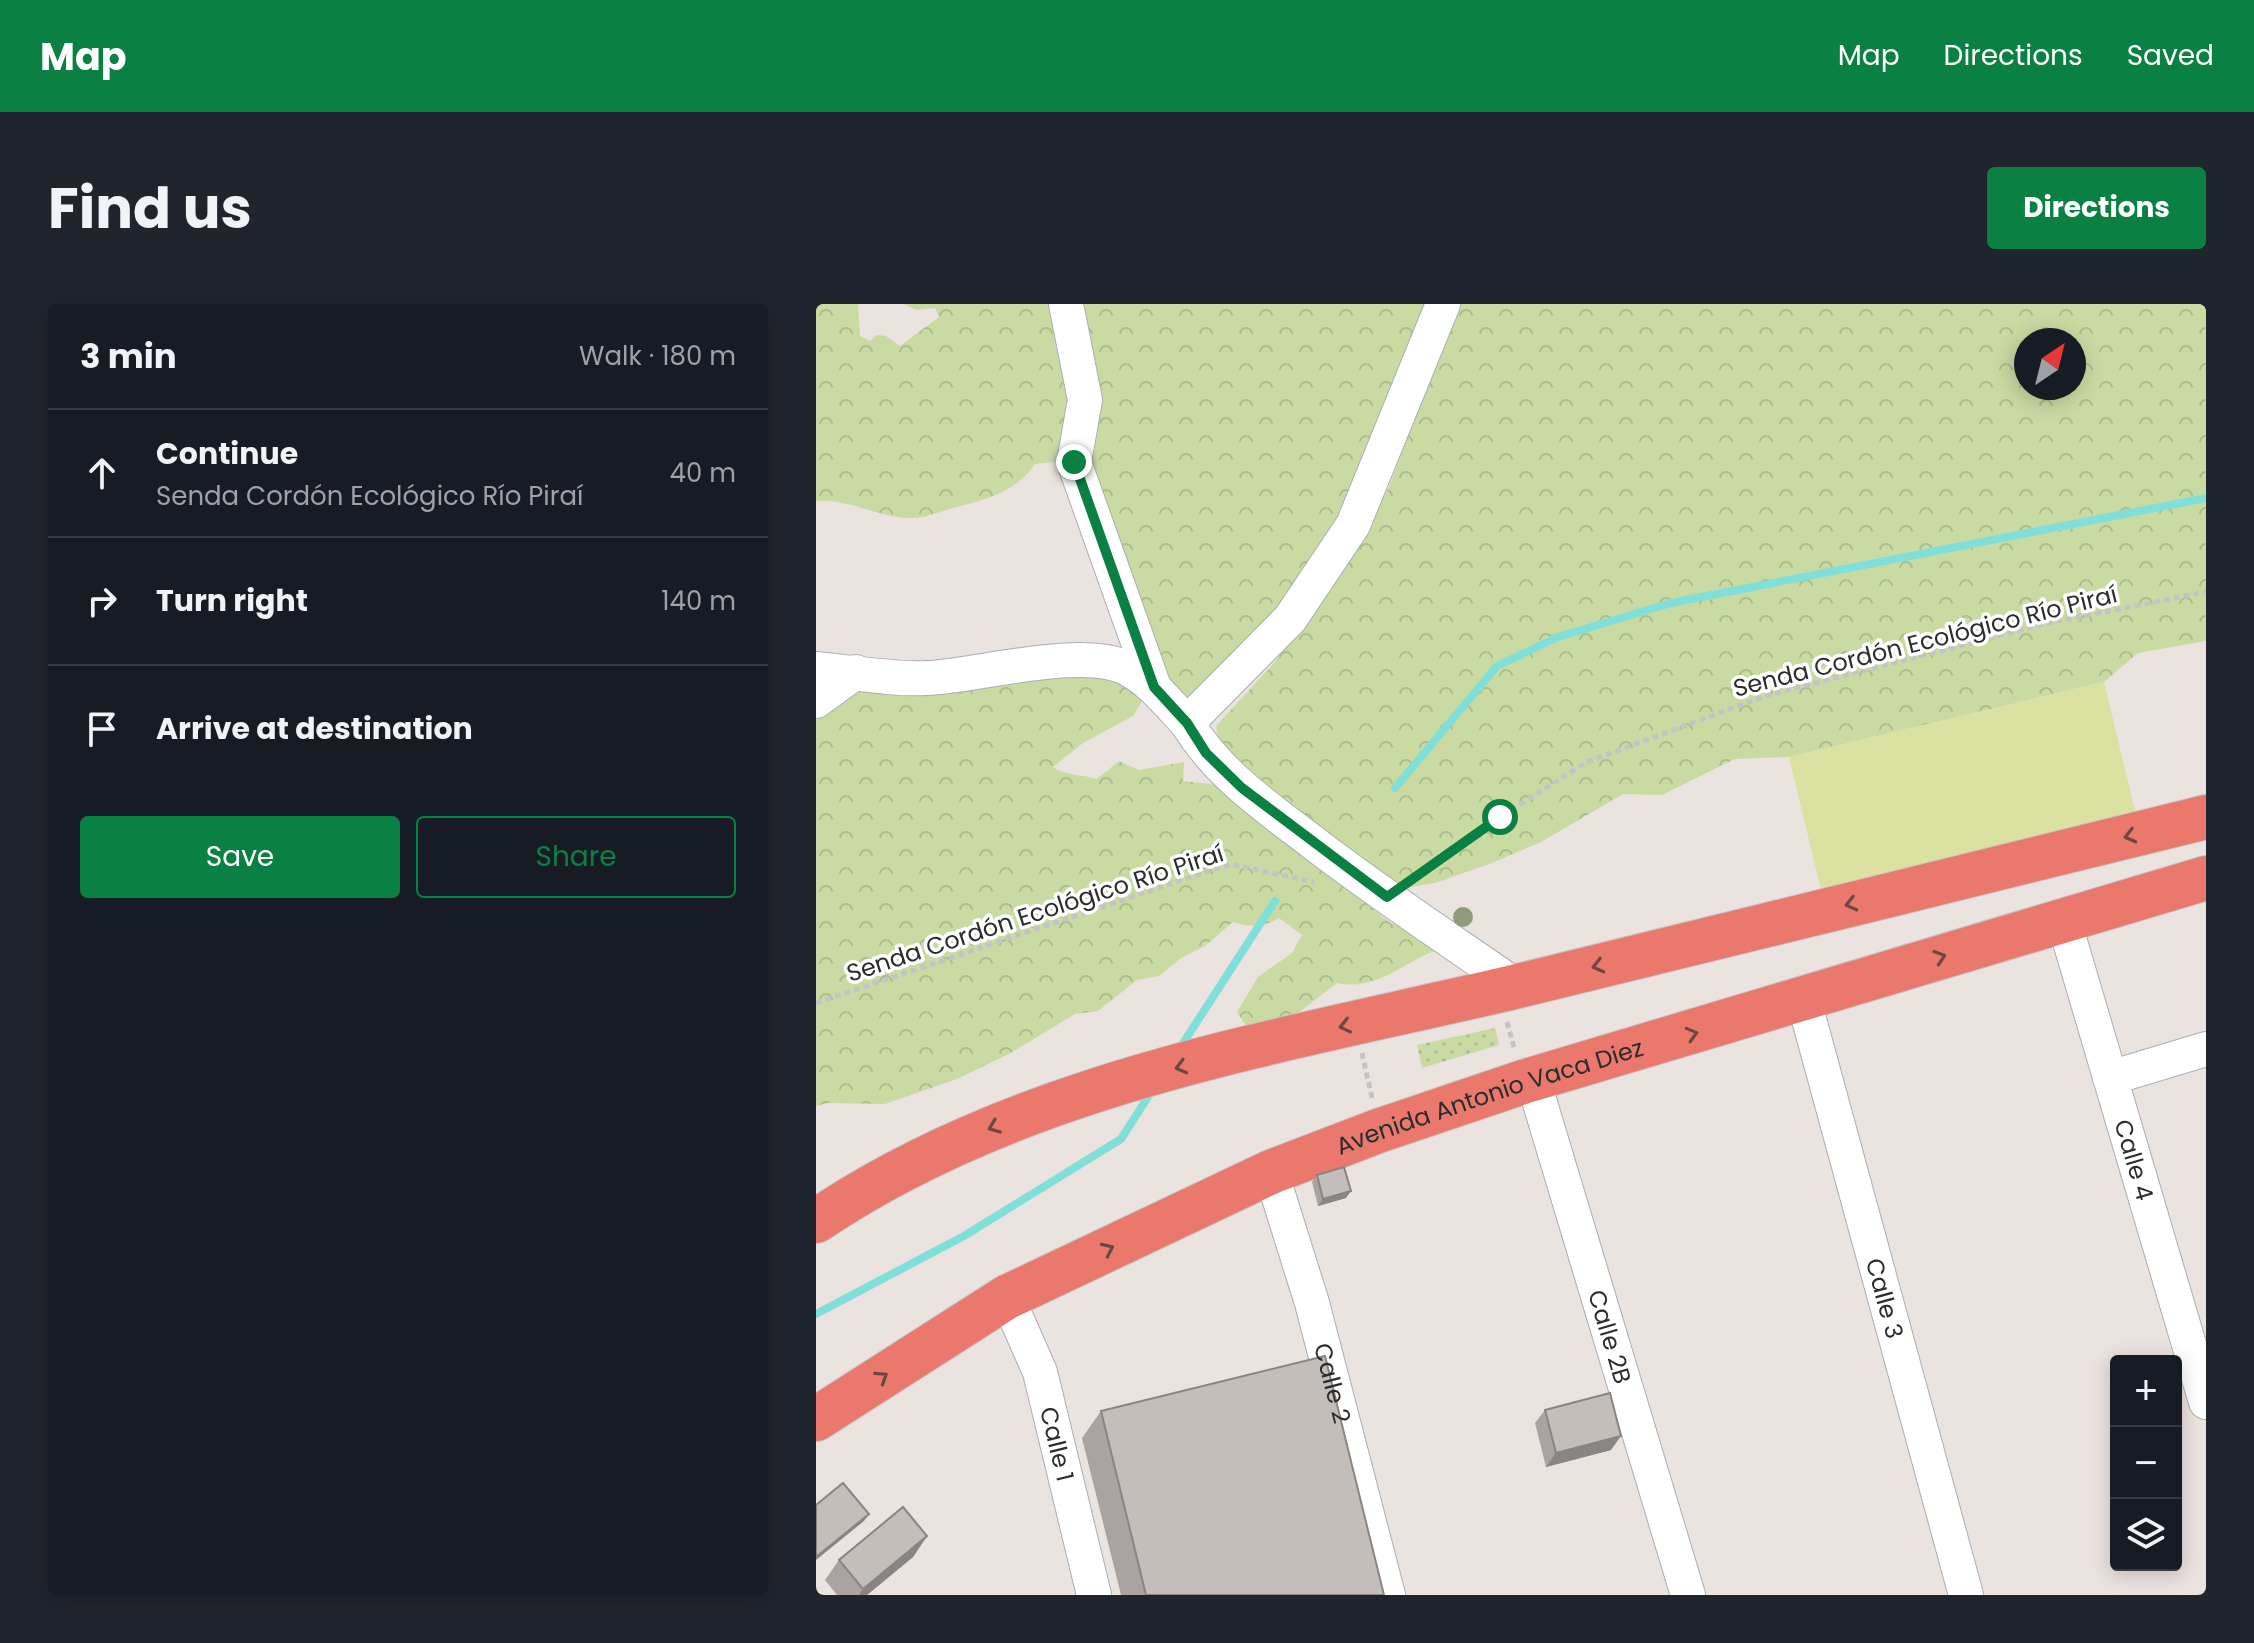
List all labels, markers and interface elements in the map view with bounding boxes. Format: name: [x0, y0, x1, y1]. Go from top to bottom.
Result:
text: Map: [40, 30, 127, 83]
text: Map: [1838, 36, 1900, 75]
text: Directions: [1944, 36, 2083, 75]
text: Saved: [2127, 36, 2214, 75]
button: Directions: [1987, 167, 2206, 249]
text: Find us: [48, 169, 252, 248]
north arrow: [2014, 328, 2086, 400]
text: 3 min: [80, 332, 177, 380]
text: Walk · 180 m: [579, 338, 736, 374]
text: Continue: [156, 432, 298, 475]
route end: [1056, 444, 1092, 480]
icon: ahead: [80, 451, 124, 495]
text: 40 m: [670, 455, 736, 491]
text: Senda Cordón Ecológico Río Piraí: [156, 478, 583, 514]
street label: Senda Cordón Ecológico Río Piraí: [1730, 577, 2120, 705]
icon: right: [80, 579, 124, 623]
text: Turn right: [156, 579, 308, 622]
text: 140 m: [661, 583, 736, 619]
icon: arrive: [80, 707, 124, 751]
text: Arrive at destination: [156, 707, 473, 750]
route start: [1482, 799, 1518, 835]
button: Save: [80, 816, 400, 898]
button: Share: [416, 816, 736, 898]
one-way arrow: [2124, 826, 2138, 843]
street label: Senda Cordón Ecológico Río Piraí: [842, 836, 1228, 990]
one-way arrow: [1844, 895, 1858, 912]
one-way arrow: [1933, 951, 1947, 967]
one-way arrow: [1592, 957, 1605, 974]
one-way arrow: [1339, 1017, 1352, 1034]
one-way arrow: [1684, 1026, 1698, 1043]
street label: Avenida Antonio Vaca Diez: [1331, 1031, 1647, 1162]
one-way arrow: [1175, 1058, 1189, 1074]
street label: Calle 4: [2107, 1115, 2162, 1204]
one-way arrow: [988, 1117, 1002, 1133]
one-way arrow: [1099, 1243, 1114, 1259]
street label: Calle 3: [1858, 1254, 1912, 1342]
street label: Calle 2B: [1581, 1286, 1640, 1388]
street label: Calle 2: [1307, 1339, 1359, 1427]
map controls: [2110, 1355, 2182, 1571]
button: +: [2110, 1355, 2182, 1427]
one-way arrow: [873, 1371, 888, 1386]
street label: Calle 1: [1033, 1403, 1082, 1485]
button: −: [2110, 1427, 2182, 1499]
button: layers: [2110, 1499, 2182, 1571]

